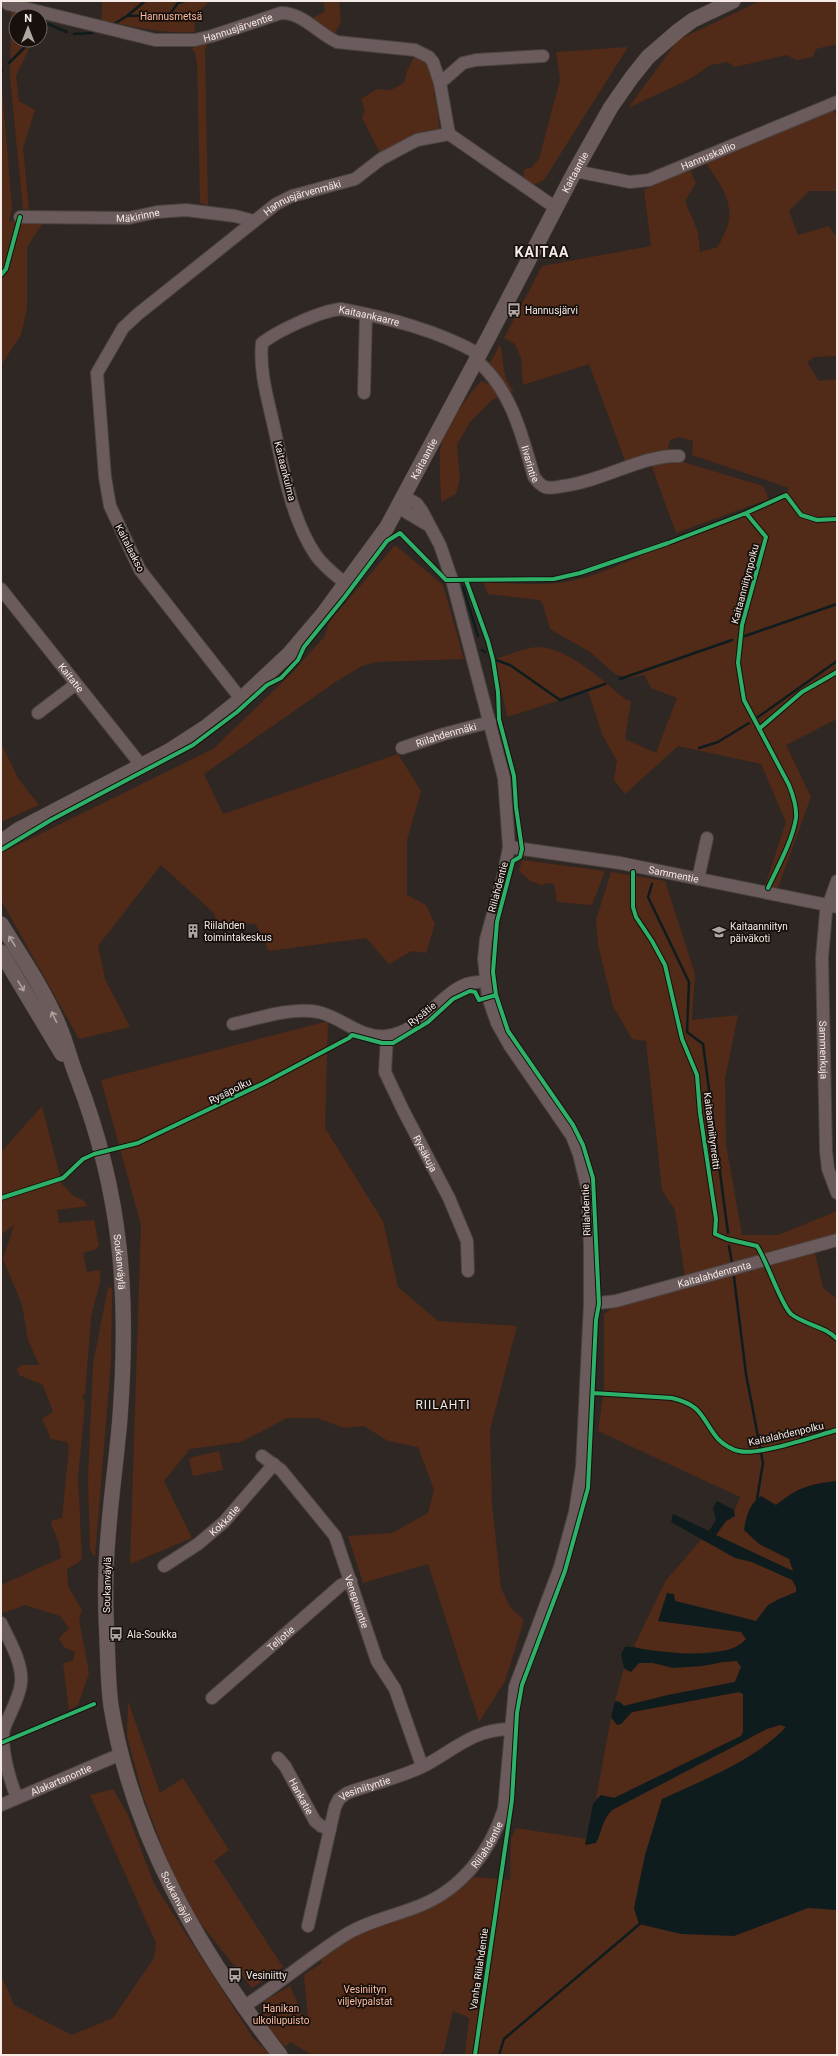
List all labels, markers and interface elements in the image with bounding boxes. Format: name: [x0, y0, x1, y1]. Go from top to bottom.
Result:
north arrow: [8, 8, 48, 48]
park label: Hannusmetsä: [140, 11, 202, 22]
street label: Hannusjärventie: [202, 11, 274, 43]
text: N: [24, 12, 32, 25]
street label: Hannuskallio: [679, 139, 737, 172]
street label: Kaitaantie: [559, 150, 590, 194]
street label: Hannusjärvenmäki: [261, 178, 342, 217]
street label: Mäkirinne: [116, 206, 160, 224]
district label: KAITAA: [515, 244, 569, 260]
bus stop icon: Hannusjärvi: [506, 302, 522, 318]
street label: Kaitaankaarre: [338, 303, 401, 328]
place label: Hannusjärvi: [525, 305, 578, 316]
street label: Kaitaantie: [408, 436, 439, 481]
street label: Kaitaankulma: [272, 440, 298, 502]
street label: Iivarintie: [520, 444, 542, 484]
street label: Kaitalaakso: [113, 522, 147, 574]
street label: Kaitaanniitynpolku: [729, 543, 761, 625]
street label: Kaitatie: [56, 661, 86, 694]
street label: Riilahdenmäki: [414, 720, 477, 749]
street label: Riilahdentie: [486, 861, 510, 913]
street label: Sammentie: [648, 863, 700, 884]
place label: Riilahden toimintakeskus: [204, 920, 272, 943]
place label: Kaitaanniityn päiväkoti: [730, 921, 788, 944]
building icon: Riilahden toimintakeskus: [185, 923, 201, 939]
school or university icon: Kaitaanniityn päiväkoti: [711, 924, 727, 940]
one-way arrow: [7, 935, 15, 947]
one-way arrow: [18, 980, 26, 992]
street label: Rysätie: [406, 1000, 438, 1028]
one-way arrow: [50, 1011, 57, 1023]
street label: Sammenkuja: [818, 1021, 830, 1079]
street label: Rysäpolku: [207, 1076, 253, 1106]
street label: Kaitaanniitynreitti: [702, 1092, 722, 1170]
street label: Rysäkuja: [412, 1133, 440, 1174]
street label: Riilahdentie: [580, 1184, 592, 1236]
street label: Soukanväylä: [112, 1233, 128, 1290]
street label: Kaitalahdenranta: [676, 1259, 752, 1289]
district label: RIILAHTI: [415, 1398, 471, 1412]
street label: Kaitalahdenpolku: [747, 1420, 825, 1448]
street label: Kokkatie: [207, 1503, 242, 1538]
street label: Soukanväylä: [101, 1557, 113, 1613]
street label: Venepuuntie: [343, 1573, 371, 1630]
street label: Teljotie: [265, 1623, 296, 1653]
bus stop icon: Ala-Soukka: [108, 1626, 124, 1642]
place label: Ala-Soukka: [127, 1629, 177, 1640]
street label: Alakartanontie: [29, 1762, 93, 1797]
street label: Vesiniityntie: [336, 1774, 392, 1803]
street label: Hankatie: [287, 1776, 316, 1816]
street label: Riilahdentie: [469, 1820, 504, 1870]
street label: Soukanväylä: [159, 1869, 195, 1924]
street label: Vanha Riilahdentie: [468, 1927, 490, 2011]
bus stop icon: Vesiniitty: [227, 1967, 243, 1983]
place label: Vesiniitty: [246, 1970, 287, 1981]
park label: Vesiniityn viljelypalstat: [337, 1984, 393, 2007]
park label: Hanikan ulkoilupuisto: [253, 2003, 310, 2026]

